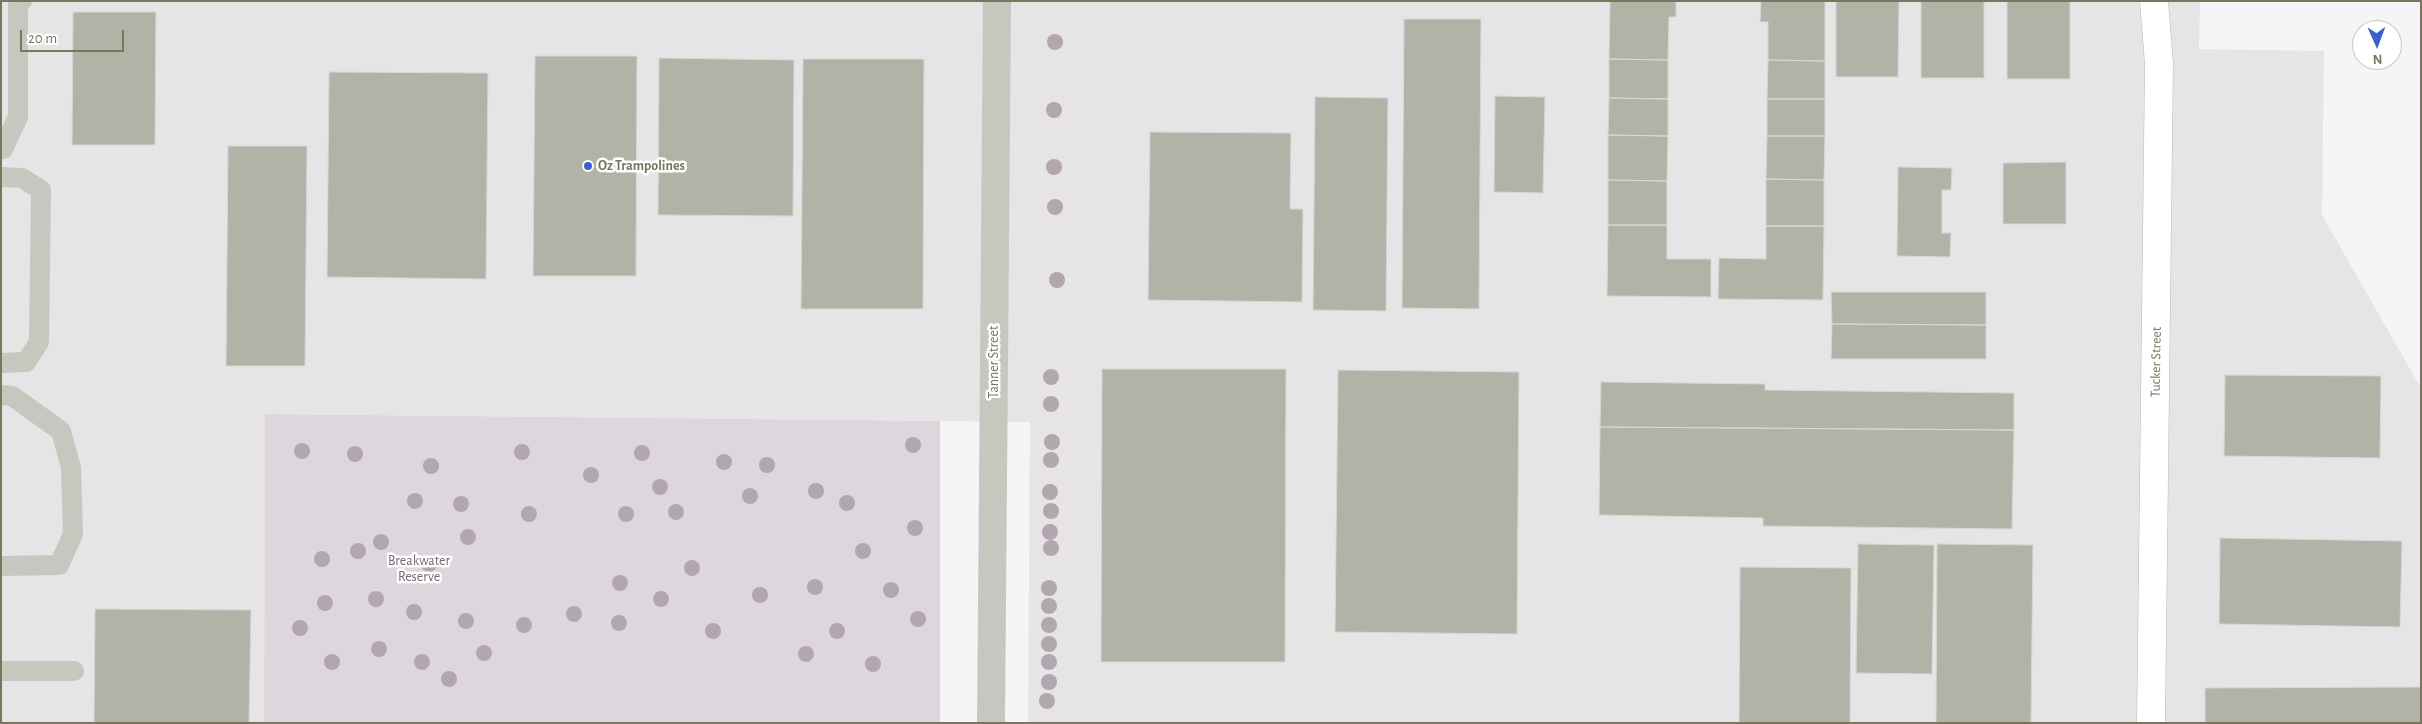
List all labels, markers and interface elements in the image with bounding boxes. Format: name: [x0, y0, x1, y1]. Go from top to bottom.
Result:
scale bar: [22, 20, 126, 52]
north arrow: [2352, 20, 2402, 70]
text: 20 m: [28, 31, 57, 46]
text: N: [2372, 52, 2383, 66]
place label: Oz Trampolines: [598, 158, 685, 174]
marker: Oz Trampolines: [582, 160, 594, 172]
street label: Tanner Street: [986, 326, 1002, 398]
street label: Tucker Street: [2147, 326, 2165, 398]
park label: Breakwater Reserve: [388, 553, 450, 586]

